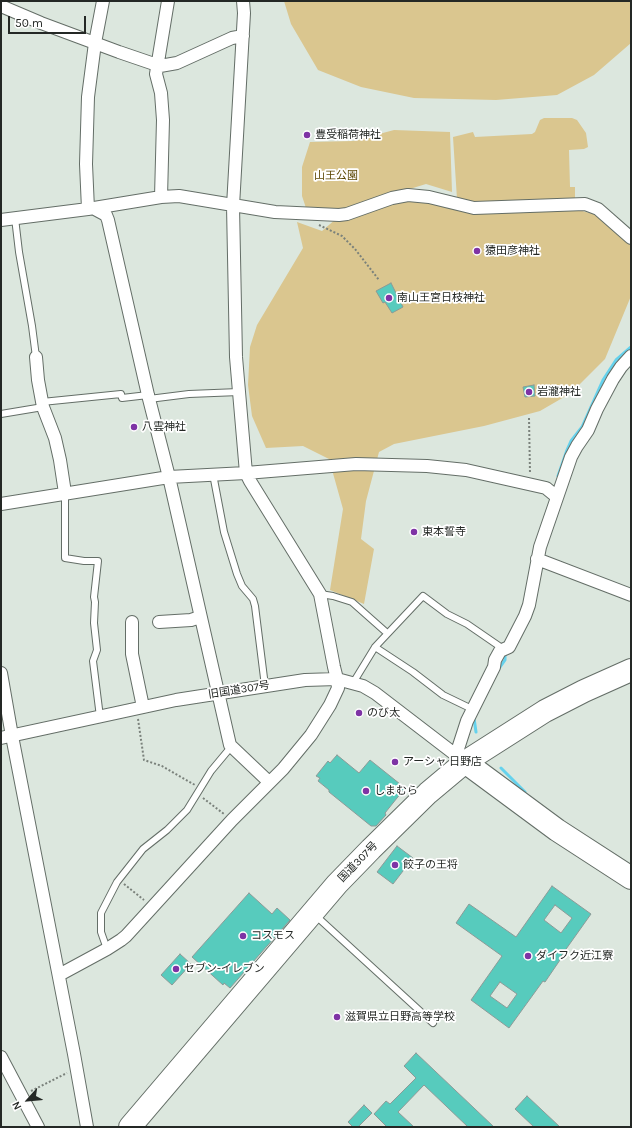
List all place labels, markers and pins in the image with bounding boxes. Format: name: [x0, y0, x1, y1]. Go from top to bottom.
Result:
place label: 豊受稲荷神社: [315, 128, 381, 142]
marker: 豊受稲荷神社: [302, 130, 312, 140]
place label: 猿田彦神社: [485, 244, 540, 258]
marker: 猿田彦神社: [472, 246, 482, 256]
place label: 南山王宮日枝神社: [397, 291, 485, 305]
marker: 南山王宮日枝神社: [384, 293, 394, 303]
place label: 岩瀧神社: [537, 385, 581, 399]
marker: 岩瀧神社: [524, 387, 534, 397]
place label: 八雲神社: [142, 420, 186, 434]
marker: 八雲神社: [129, 422, 139, 432]
place label: 東本誓寺: [422, 525, 466, 539]
marker: 東本誓寺: [409, 527, 419, 537]
place label: のび太: [367, 706, 400, 720]
marker: のび太: [354, 708, 364, 718]
place label: アーシャ 日野店: [403, 755, 482, 769]
marker: アーシャ 日野店: [390, 757, 400, 767]
place label: しまむら: [374, 784, 418, 798]
marker: しまむら: [361, 786, 371, 796]
place label: 餃子の王将: [403, 858, 458, 872]
marker: 餃子の王将: [390, 860, 400, 870]
place label: コスモス: [251, 929, 295, 943]
marker: コスモス: [238, 931, 248, 941]
place label: ダイフク近江寮: [536, 949, 613, 963]
marker: ダイフク近江寮: [523, 951, 533, 961]
place label: セブン-イレブン: [184, 962, 265, 976]
marker: セブン-イレブン: [171, 964, 181, 974]
place label: 滋賀県立日野高等学校: [345, 1010, 455, 1024]
marker: 滋賀県立日野高等学校: [332, 1012, 342, 1022]

